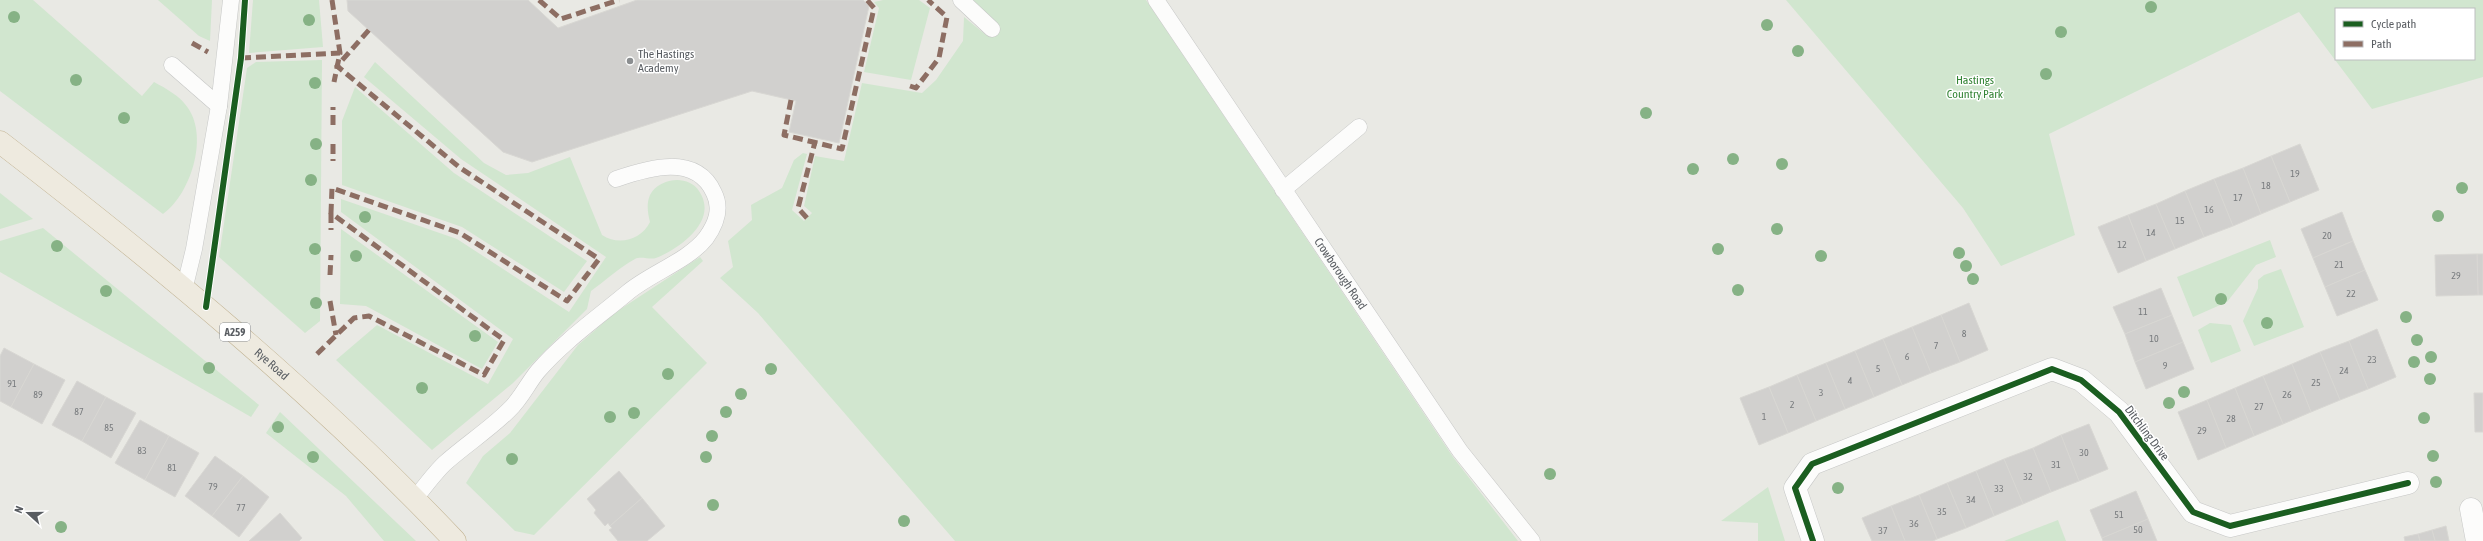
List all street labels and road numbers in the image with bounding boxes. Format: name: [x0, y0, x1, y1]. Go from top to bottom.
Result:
street label: Crowborough Road: [1311, 235, 1370, 312]
road number: A259: [220, 323, 250, 341]
street label: Rye Road: [252, 345, 292, 383]
street label: Ditchling Drive: [2122, 403, 2172, 463]

